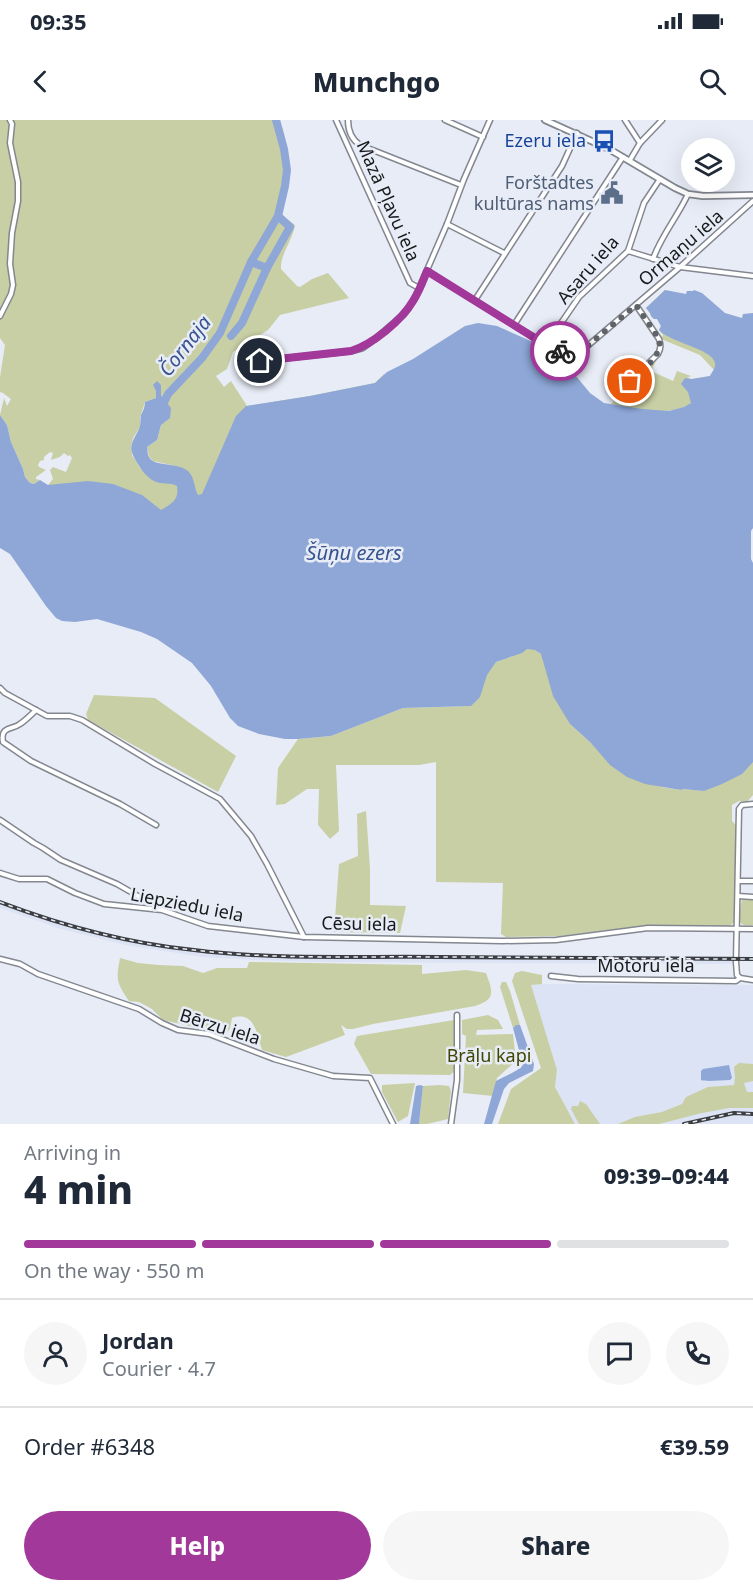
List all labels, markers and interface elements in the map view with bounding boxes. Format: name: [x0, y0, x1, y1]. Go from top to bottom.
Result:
text: 09:35: [30, 6, 87, 36]
text: Munchgo: [313, 63, 440, 100]
icon: back: [24, 65, 57, 98]
icon: search: [696, 65, 729, 98]
place label: Ezeru iela: [505, 128, 586, 152]
bus stop icon: Ezeru iela: [591, 128, 617, 154]
street label: Mazā Pļavu iela: [352, 136, 426, 265]
map controls: [681, 138, 735, 192]
button: layers: [681, 138, 735, 192]
place label: Forštadtes kultūras nams: [474, 170, 594, 215]
public building icon: Forštadtes kultūras nams: [599, 180, 625, 206]
street label: Ormaņu iela: [633, 204, 728, 291]
street label: Asaru iela: [551, 230, 624, 309]
water label: Čornaja: [152, 310, 217, 382]
courier: [530, 321, 590, 381]
pin: [234, 335, 285, 386]
icon: bike: [544, 335, 577, 368]
icon: home: [243, 344, 276, 377]
pin: [604, 355, 655, 406]
icon: bag: [613, 364, 646, 397]
water label: Šūņu ezers: [306, 539, 402, 566]
street label: Liepziedu iela: [129, 881, 246, 927]
street label: Cēsu iela: [321, 910, 397, 936]
street label: Motoru iela: [597, 953, 695, 977]
street label: Bērzu iela: [177, 1002, 264, 1050]
park label: Brāļu kapi: [447, 1043, 531, 1067]
text: Arriving in: [24, 1139, 121, 1166]
text: 09:39–09:44: [604, 1160, 729, 1190]
text: 4 min: [24, 1162, 133, 1215]
text: On the way · 550 m: [24, 1257, 204, 1284]
button: person: [24, 1322, 87, 1385]
button: chat: [588, 1322, 651, 1385]
button: phone: [666, 1322, 729, 1385]
text: Jordan: [102, 1325, 174, 1355]
text: Courier · 4.7: [102, 1355, 216, 1382]
text: Order #6348: [24, 1431, 155, 1461]
text: €39.59: [660, 1431, 729, 1461]
button: Help: [24, 1511, 371, 1580]
button: Share: [383, 1511, 729, 1580]

